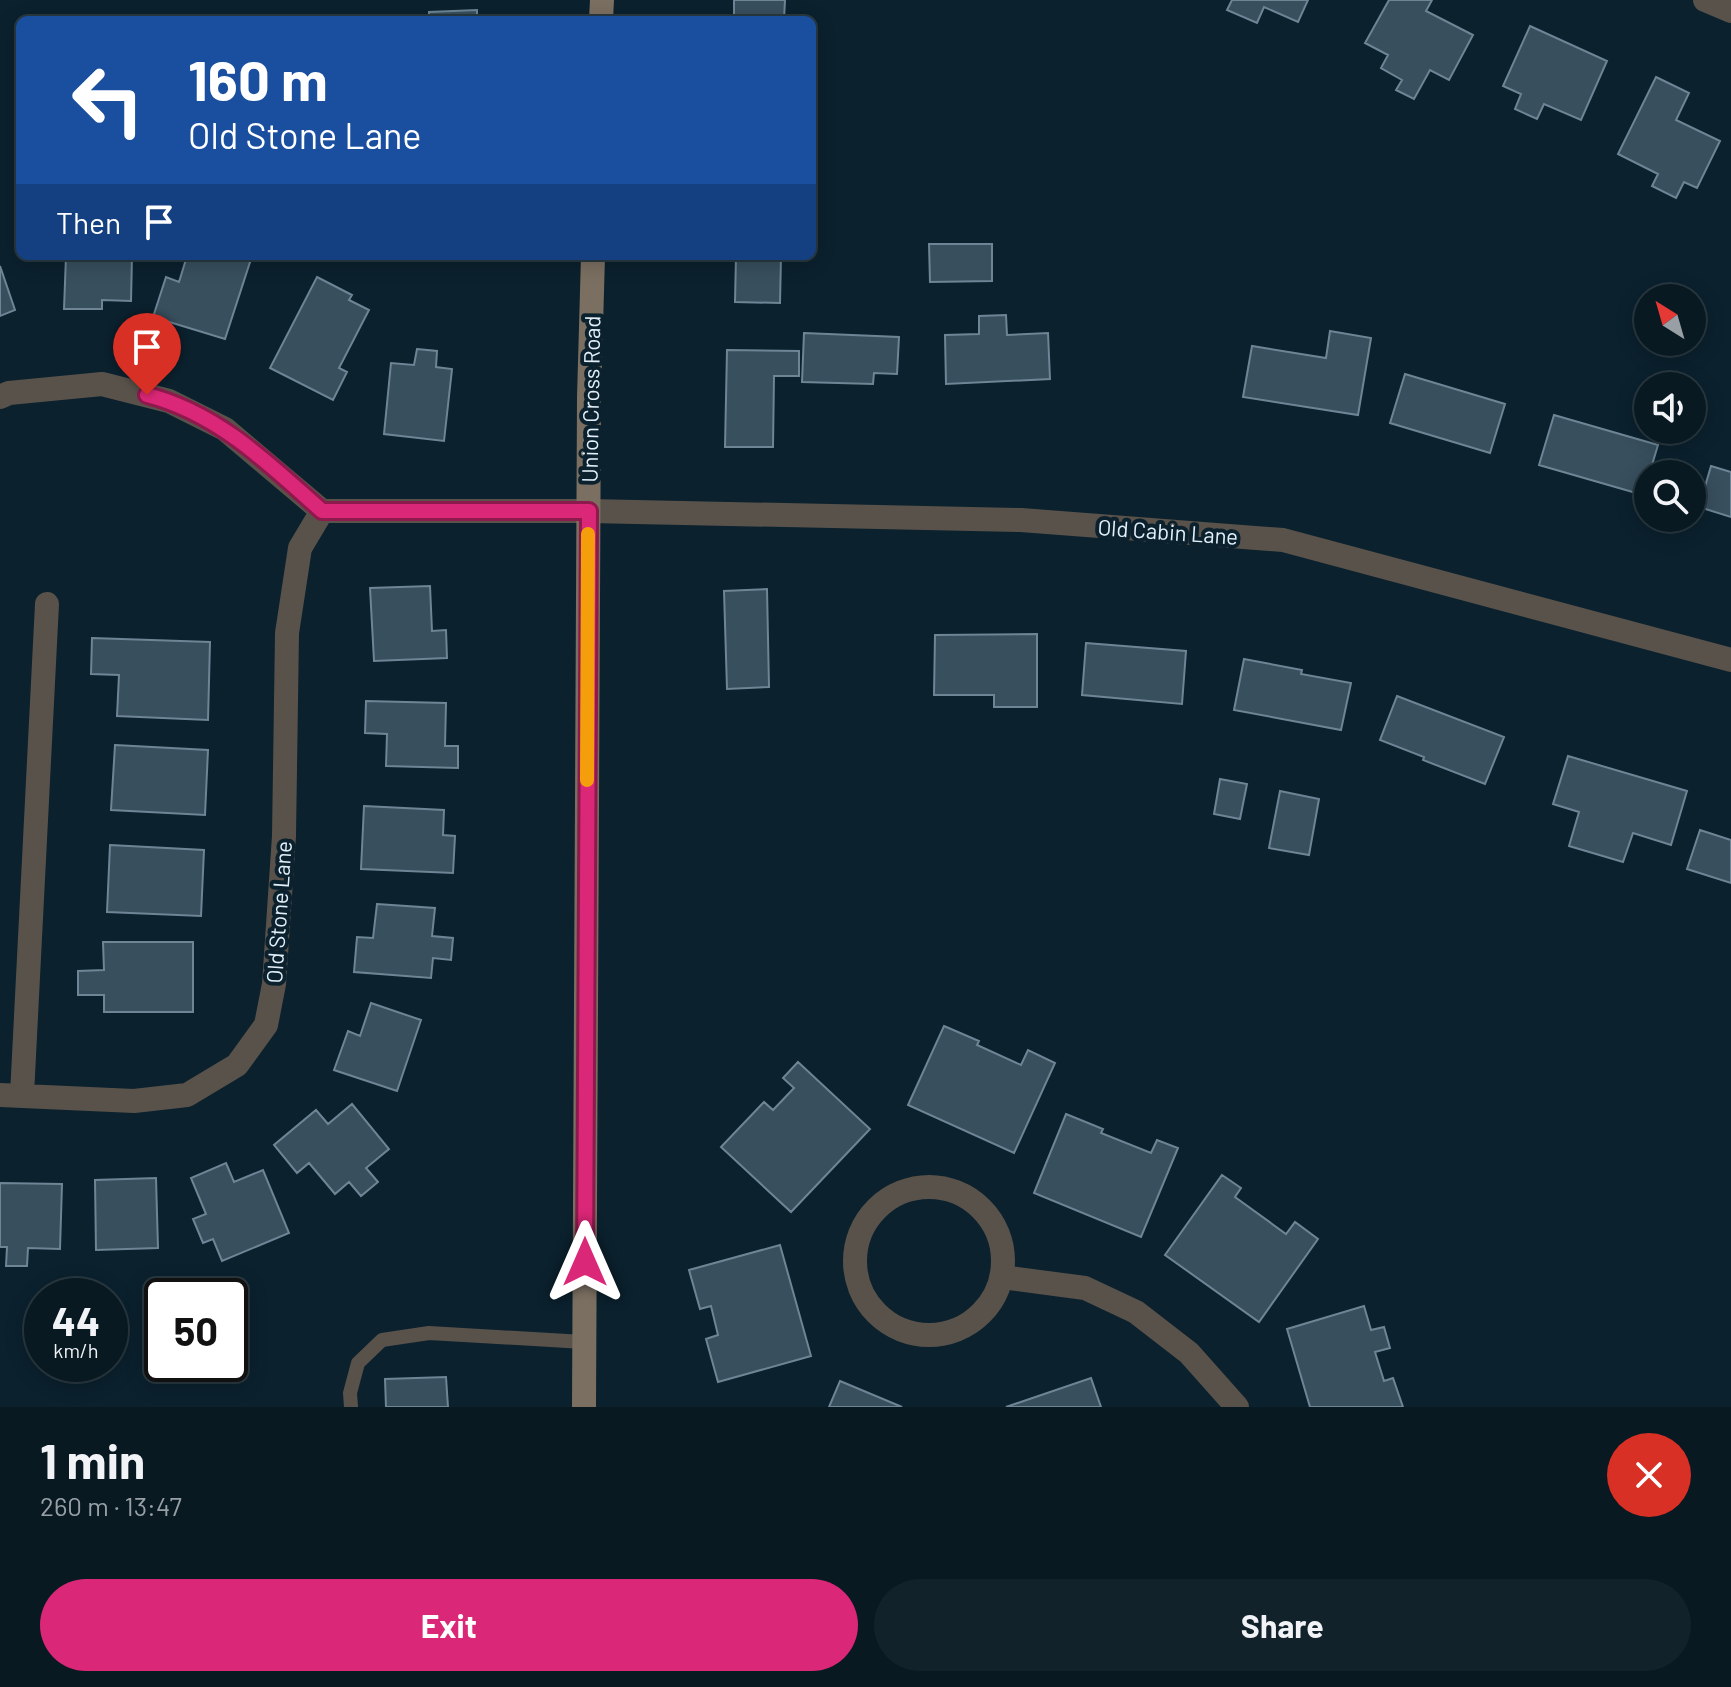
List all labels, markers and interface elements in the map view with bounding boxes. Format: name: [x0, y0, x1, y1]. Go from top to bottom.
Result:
text: 160 m: [188, 45, 328, 112]
icon: left: [56, 48, 160, 152]
text: Old Stone Lane: [188, 113, 421, 156]
icon: arrive: [137, 200, 181, 244]
text: Then: [56, 204, 121, 240]
north arrow: [1634, 284, 1706, 356]
map controls: [1634, 284, 1706, 532]
pin: [113, 313, 181, 395]
street label: Union Cross Road: [576, 315, 604, 483]
icon: arrive: [125, 325, 169, 369]
button: sound: [1634, 372, 1706, 444]
button: search: [1634, 460, 1706, 532]
street label: Old Cabin Lane: [1097, 513, 1239, 549]
street label: Old Stone Lane: [260, 840, 296, 984]
position arrow: [543, 1220, 627, 1304]
speed limit sign: 50: [144, 1278, 248, 1382]
text: 44: [52, 1296, 100, 1344]
text: km/h: [53, 1338, 99, 1362]
text: 1 min: [40, 1431, 145, 1489]
button: close: [1607, 1433, 1691, 1517]
text: 260 m · 13:47: [40, 1490, 182, 1521]
button: Exit: [40, 1579, 858, 1671]
button: Share: [874, 1579, 1691, 1671]

